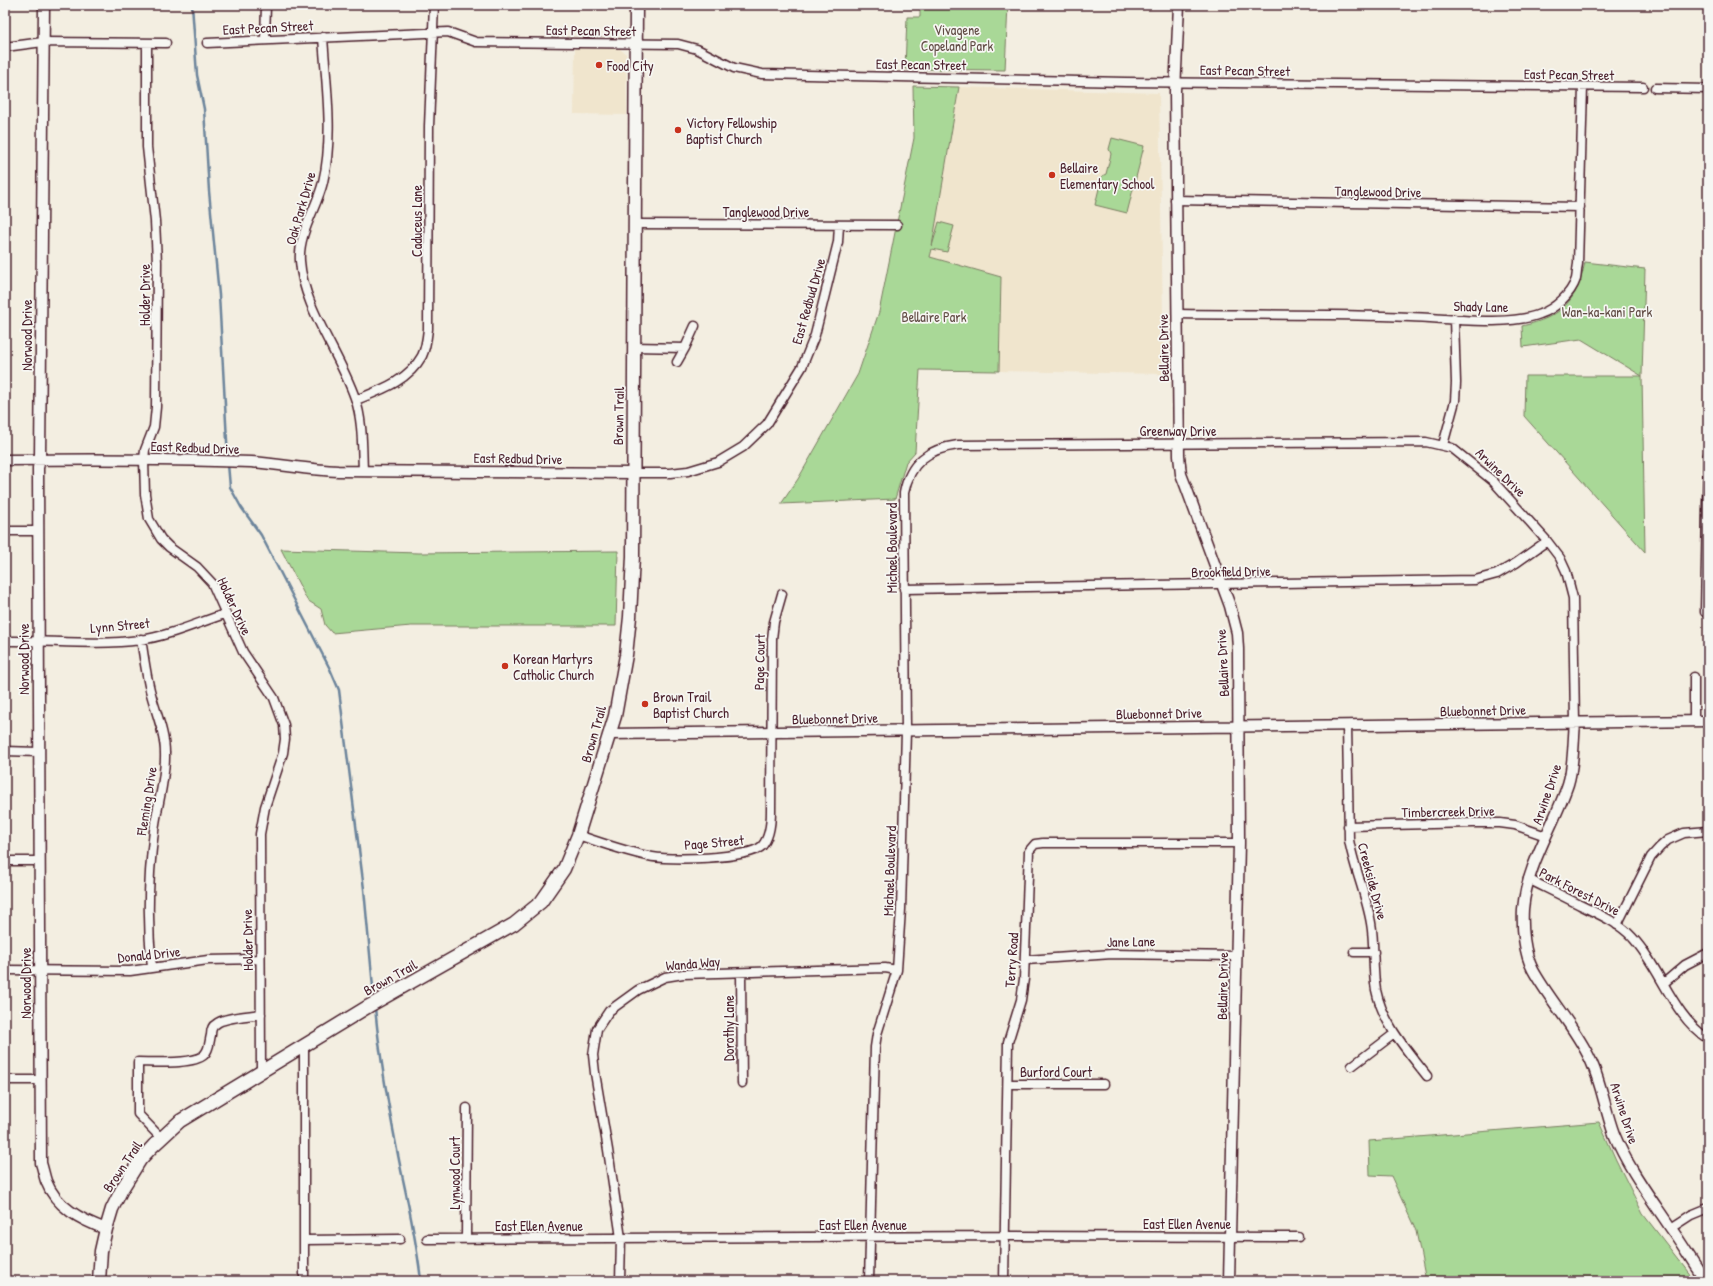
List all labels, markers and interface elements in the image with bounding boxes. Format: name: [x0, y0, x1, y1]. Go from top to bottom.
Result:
street label: East Pecan Street: [222, 15, 314, 39]
street label: East Pecan Street: [546, 20, 637, 40]
park label: Vivagene Copeland Park: [921, 20, 993, 56]
street label: East Pecan Street: [876, 54, 967, 74]
place label: Food City: [606, 56, 654, 76]
marker: Food City: [594, 60, 604, 70]
street label: East Pecan Street: [1200, 60, 1291, 80]
street label: East Pecan Street: [1524, 64, 1615, 84]
place label: Victory Fellowship Baptist Church: [686, 113, 777, 149]
marker: Victory Fellowship Baptist Church: [673, 125, 683, 135]
place label: Bellaire Elementary School: [1060, 158, 1155, 194]
street label: Oak Park Drive: [280, 169, 320, 247]
marker: Bellaire Elementary School: [1047, 170, 1057, 180]
street label: Tanglewood Drive: [1334, 181, 1422, 202]
street label: Caduceus Lane: [407, 185, 426, 257]
street label: Tanglewood Drive: [723, 202, 810, 222]
street label: East Redbud Drive: [787, 255, 829, 346]
street label: Holder Drive: [135, 264, 154, 326]
street label: Shady Lane: [1453, 296, 1509, 317]
street label: Norwood Drive: [17, 299, 36, 371]
park label: Wan-ka-kani Park: [1562, 302, 1652, 321]
park label: Bellaire Park: [902, 307, 967, 326]
street label: Bellaire Drive: [1153, 313, 1173, 382]
street label: Brown Trail: [608, 386, 628, 445]
street label: Greenway Drive: [1139, 421, 1217, 441]
street label: East Redbud Drive: [150, 436, 240, 458]
street label: Arwine Drive: [1472, 443, 1531, 501]
street label: East Redbud Drive: [473, 448, 563, 468]
street label: Michael Boulevard: [882, 502, 901, 593]
street label: Brookfield Drive: [1191, 561, 1271, 581]
street label: Holder Drive: [213, 574, 257, 638]
street label: Lynn Street: [89, 613, 151, 638]
street label: Norwood Drive: [14, 623, 33, 695]
street label: Bellaire Drive: [1211, 628, 1233, 697]
street label: Page Court: [749, 633, 770, 690]
place label: Korean Martyrs Catholic Church: [513, 649, 594, 684]
marker: Korean Martyrs Catholic Church: [500, 661, 510, 671]
place label: Brown Trail Baptist Church: [653, 687, 729, 723]
marker: Brown Trail Baptist Church: [640, 699, 650, 709]
street label: Bluebonnet Drive: [1440, 700, 1527, 720]
street label: Brown Trail: [576, 703, 610, 765]
street label: Bluebonnet Drive: [1116, 703, 1203, 723]
street label: Bluebonnet Drive: [792, 708, 879, 728]
street label: Arwine Drive: [1527, 761, 1565, 827]
street label: Fleming Drive: [131, 765, 162, 838]
street label: Timbercreek Drive: [1401, 801, 1495, 821]
street label: Michael Boulevard: [878, 825, 900, 916]
street label: Page Street: [683, 830, 745, 855]
street label: Creekside Drive: [1354, 840, 1393, 922]
street label: Park Forest Drive: [1536, 862, 1624, 920]
street label: Holder Drive: [237, 908, 257, 971]
street label: Terry Road: [1000, 931, 1023, 988]
street label: Jane Lane: [1107, 931, 1156, 951]
street label: Donald Drive: [117, 941, 182, 967]
street label: Norwood Drive: [16, 947, 35, 1019]
street label: Wanda Way: [665, 951, 721, 976]
street label: Bellaire Drive: [1212, 951, 1232, 1020]
street label: Brown Trail: [360, 954, 420, 999]
street label: Dorothy Lane: [719, 995, 739, 1061]
street label: Burford Court: [1020, 1062, 1092, 1081]
street label: Arwine Drive: [1606, 1080, 1644, 1146]
street label: Brown Trail: [98, 1136, 146, 1196]
street label: Lynwood Court: [445, 1136, 465, 1210]
street label: East Ellen Avenue: [1143, 1214, 1231, 1233]
street label: East Ellen Avenue: [819, 1215, 907, 1234]
street label: East Ellen Avenue: [495, 1216, 583, 1235]

